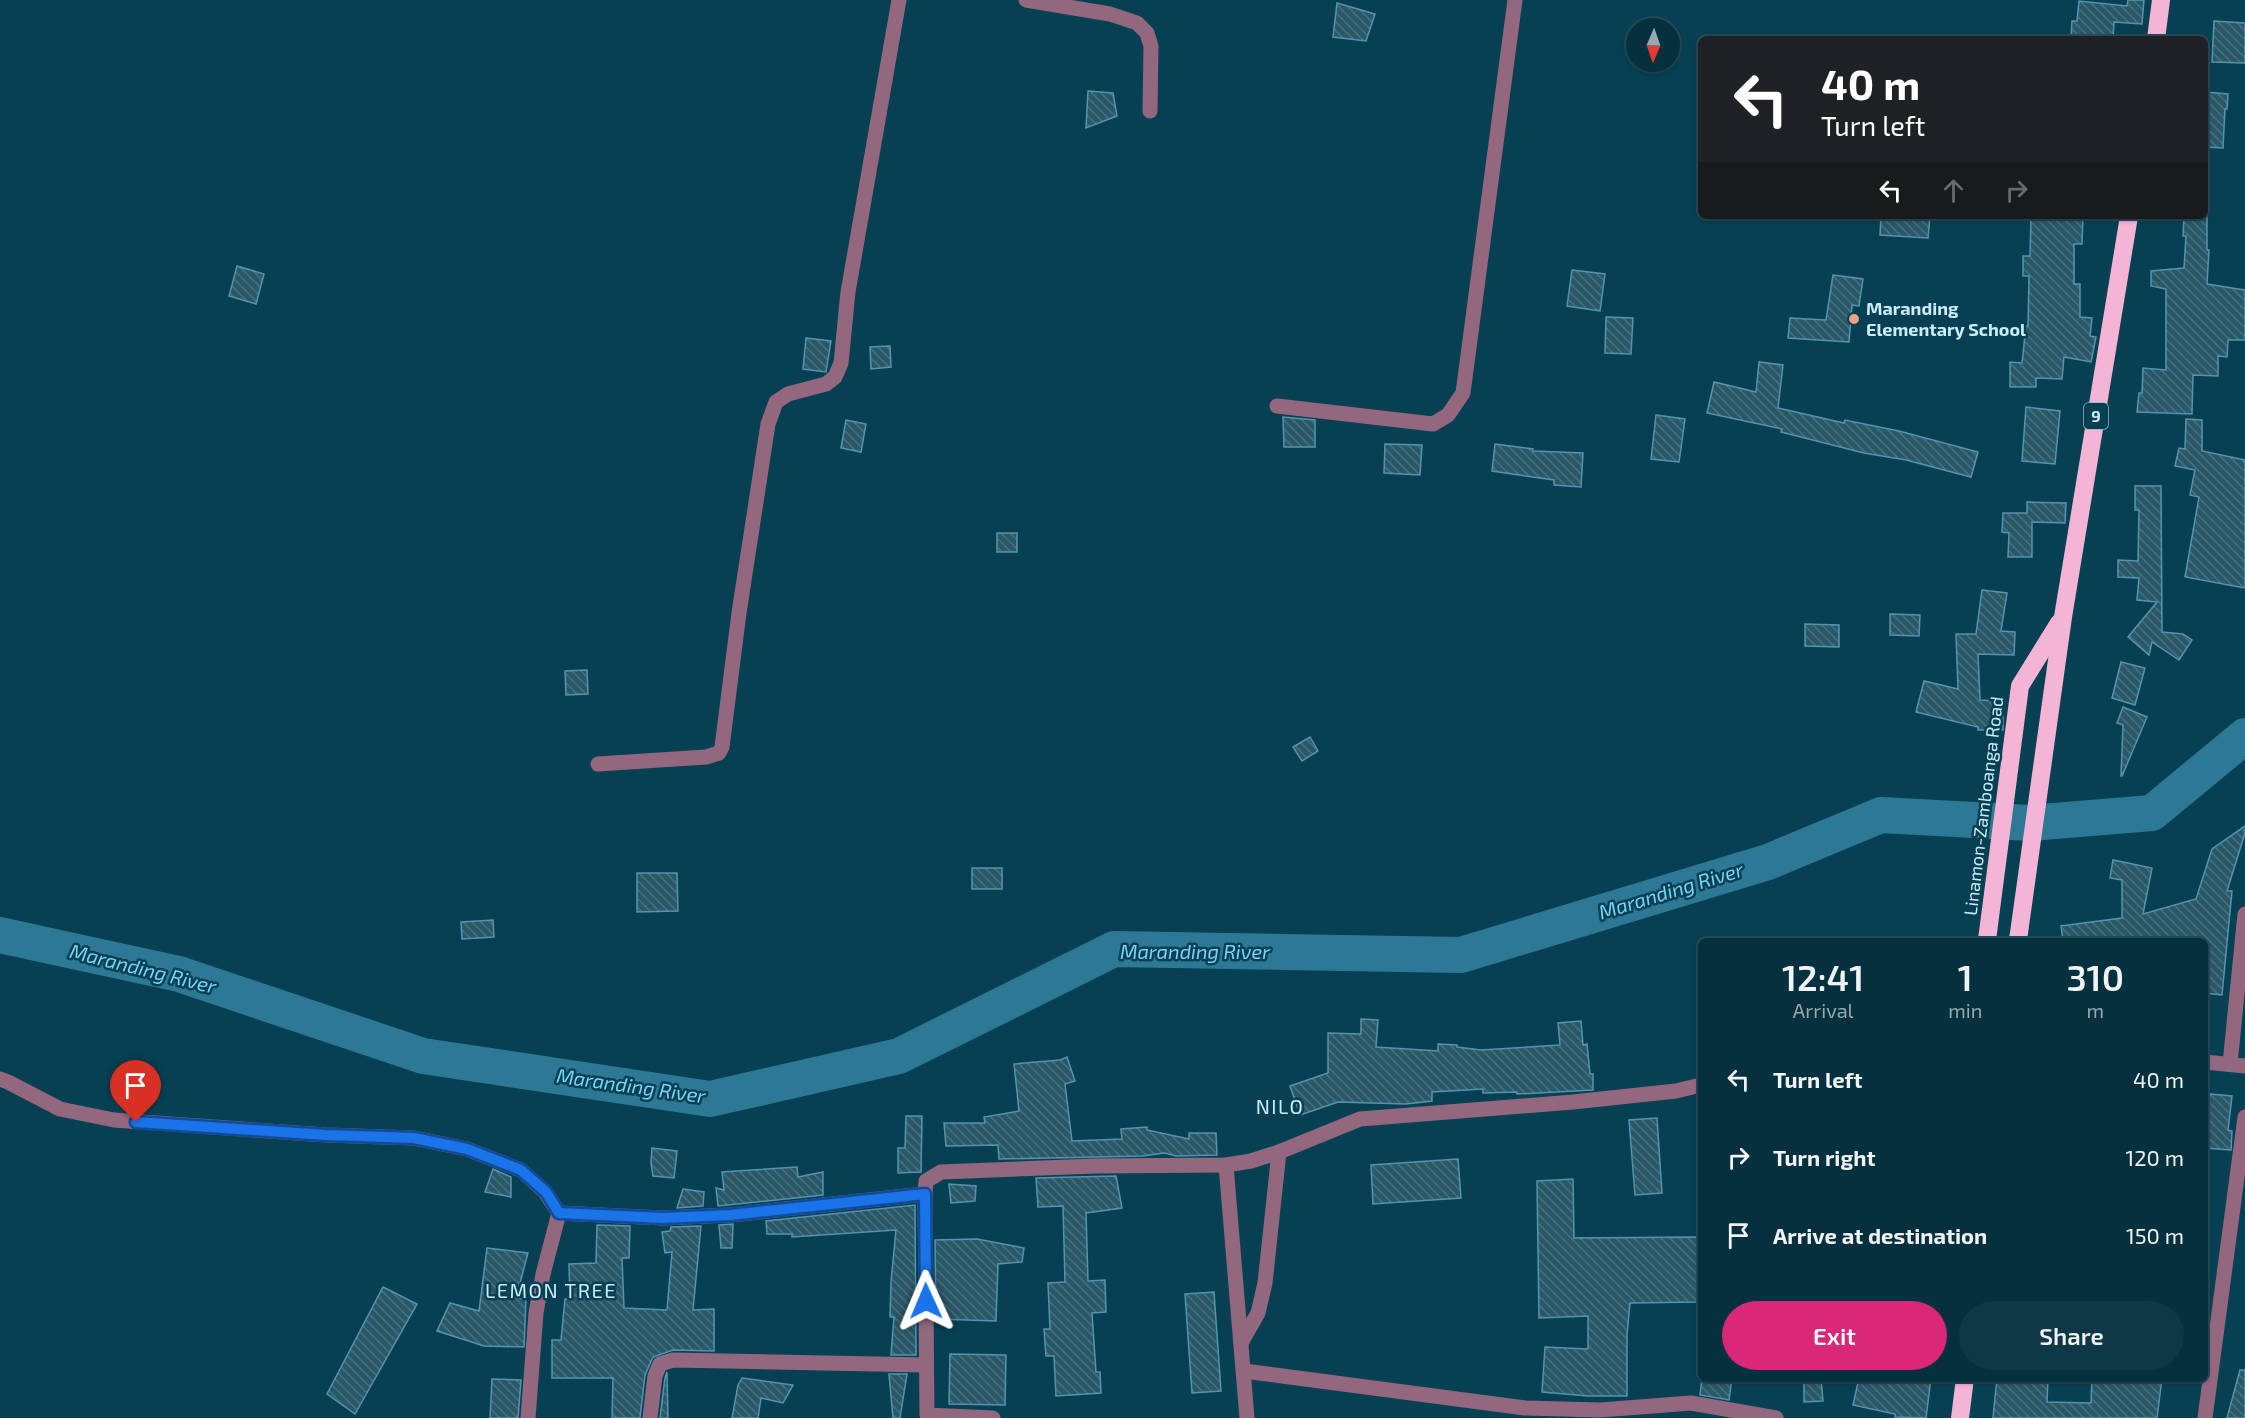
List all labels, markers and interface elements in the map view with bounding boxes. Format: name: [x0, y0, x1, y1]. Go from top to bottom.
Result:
north arrow: [1626, 18, 1680, 72]
map controls: [1626, 18, 1680, 72]
text: 40 m: [1821, 58, 1920, 108]
icon: left: [1722, 60, 1800, 138]
text: Turn left: [1821, 109, 1925, 141]
icon: left: [1874, 174, 1907, 207]
icon: ahead: [1937, 174, 1970, 207]
icon: right: [2000, 174, 2033, 207]
place label: Maranding Elementary School: [1866, 297, 2026, 340]
marker: Maranding Elementary School: [1847, 312, 1861, 326]
road number: 9: [2084, 403, 2108, 429]
street label: Linamon-Zamboanga Road: [1959, 695, 2007, 917]
water label: Maranding River: [1595, 856, 1747, 923]
water label: Maranding River: [67, 938, 220, 998]
water label: Maranding River: [1120, 939, 1271, 963]
text: 12:41: [1782, 955, 1864, 998]
text: 1: [1958, 955, 1973, 998]
text: 310: [2066, 955, 2124, 998]
text: Arrival: [1793, 998, 1854, 1022]
text: min: [1948, 998, 1982, 1022]
text: m: [2086, 998, 2104, 1022]
pin: [110, 1060, 161, 1122]
water label: Maranding River: [555, 1063, 708, 1107]
icon: left: [1722, 1063, 1755, 1096]
text: Turn left: [1773, 1066, 1862, 1092]
text: 40 m: [2133, 1066, 2184, 1092]
icon: arrive: [119, 1069, 152, 1102]
district label: NILO: [1256, 1094, 1304, 1118]
icon: right: [1722, 1141, 1755, 1174]
text: Turn right: [1773, 1144, 1875, 1170]
text: 120 m: [2125, 1144, 2184, 1170]
icon: arrive: [1722, 1219, 1755, 1252]
text: Arrive at destination: [1773, 1222, 1987, 1248]
text: 150 m: [2126, 1222, 2184, 1248]
position arrow: [894, 1269, 958, 1333]
district label: LEMON TREE: [485, 1278, 617, 1302]
button: Exit: [1722, 1301, 1947, 1370]
button: Share: [1959, 1301, 2184, 1370]

